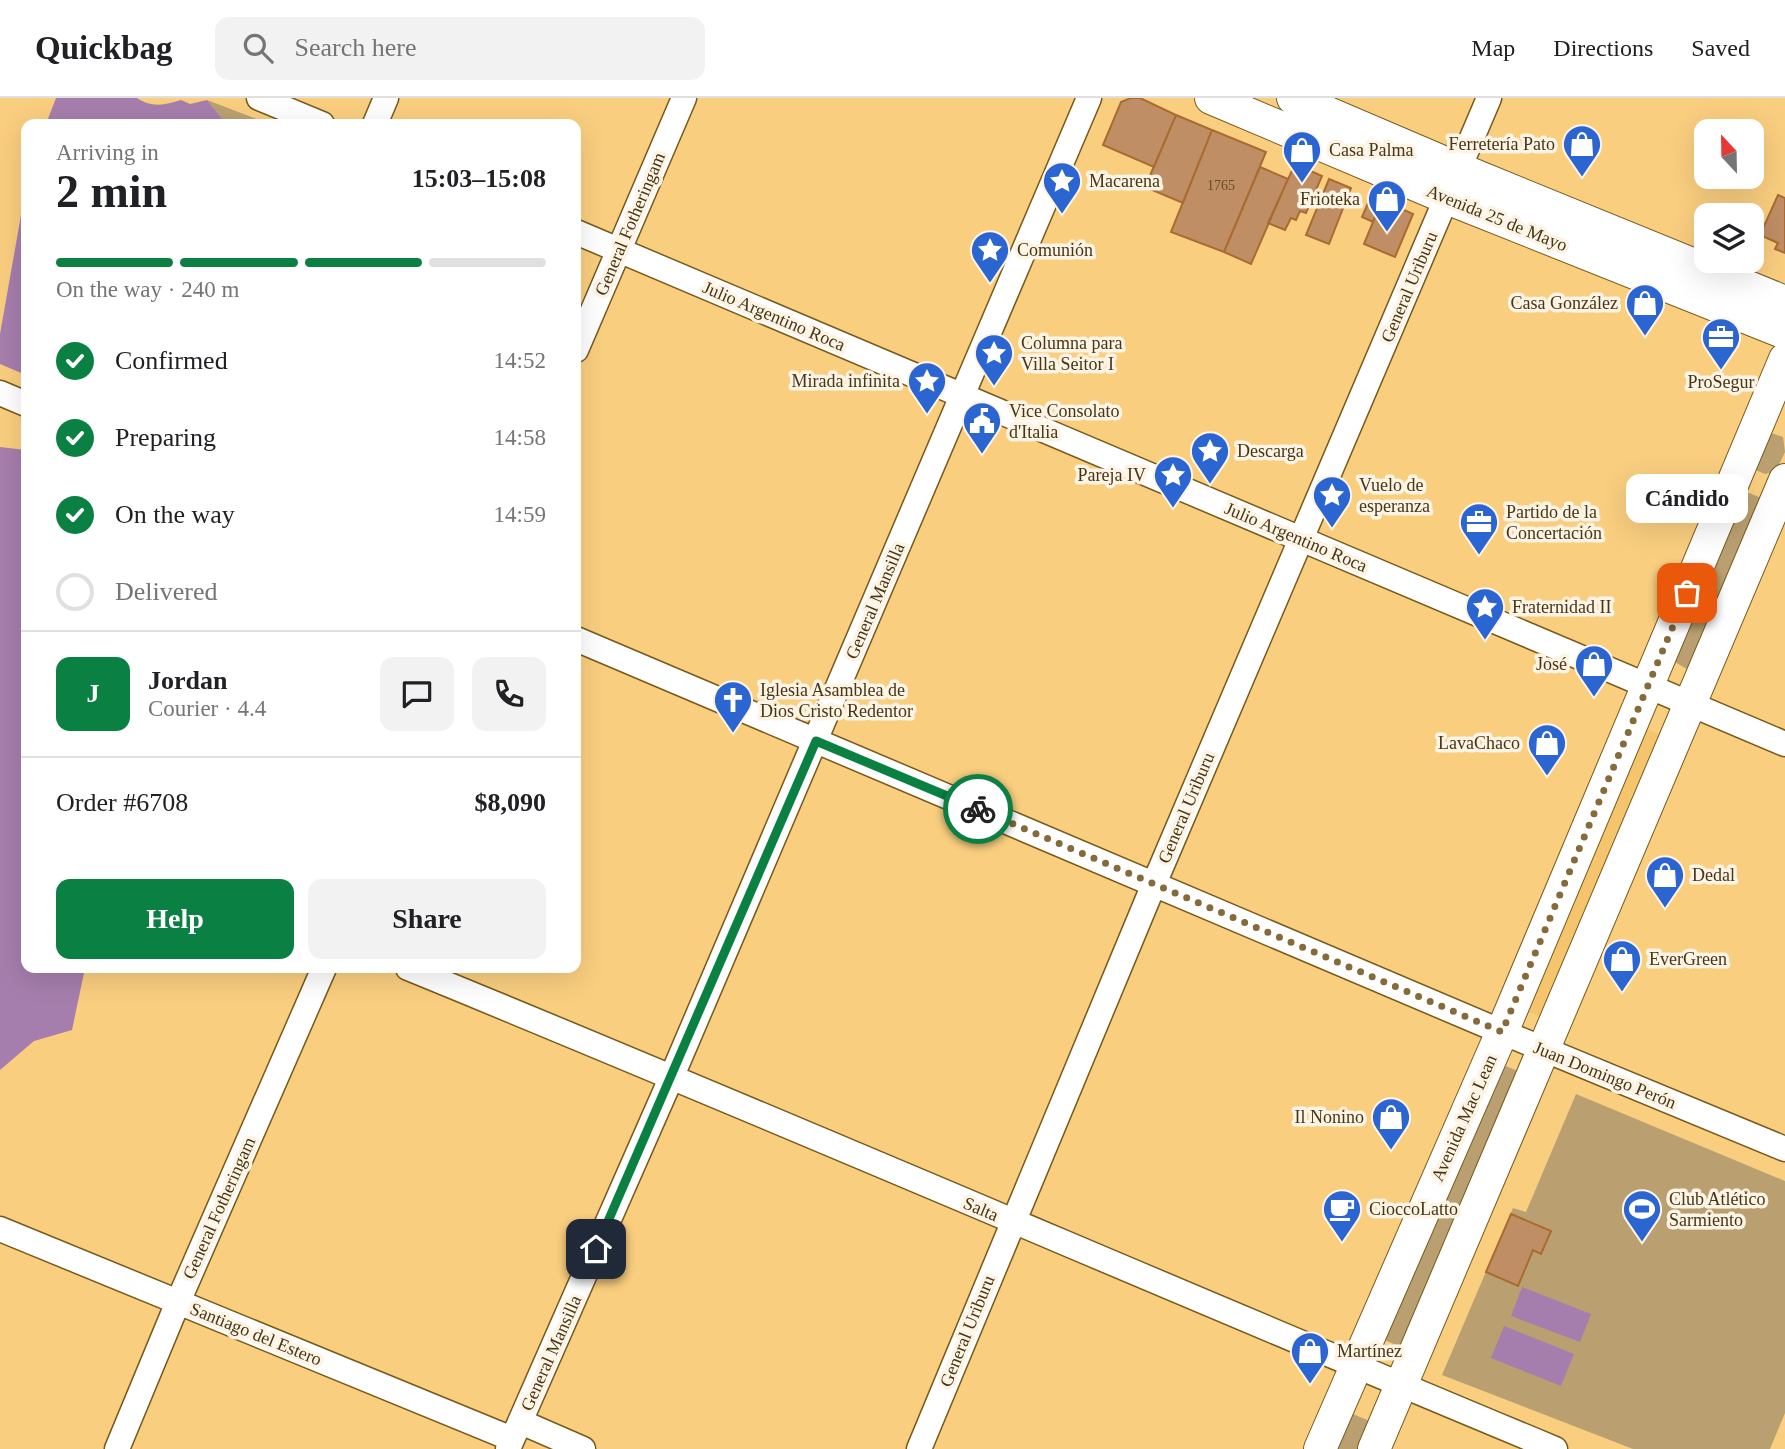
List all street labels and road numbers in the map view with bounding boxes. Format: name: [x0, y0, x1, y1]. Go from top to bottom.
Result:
street label: General Fotheringam: [591, 149, 669, 299]
street label: Avenida 25 de Mayo: [1424, 181, 1570, 255]
street label: General Uriburu: [1377, 229, 1441, 345]
street label: Julio Argentino Roca: [700, 277, 848, 355]
street label: Julio Argentino Roca: [1222, 498, 1370, 576]
street label: General Mansilla: [841, 540, 909, 662]
street label: General Uriburu: [1154, 750, 1218, 866]
street label: Juan Domingo Perón: [1531, 1037, 1679, 1113]
street label: Avenida Mac Lean: [1427, 1052, 1501, 1184]
street label: General Fotheringam: [179, 1134, 259, 1282]
street label: Salta: [961, 1193, 1001, 1225]
street label: General Uriburu: [936, 1272, 998, 1390]
street label: General Mansilla: [517, 1292, 585, 1414]
street label: Santiago del Estero: [187, 1299, 325, 1369]

